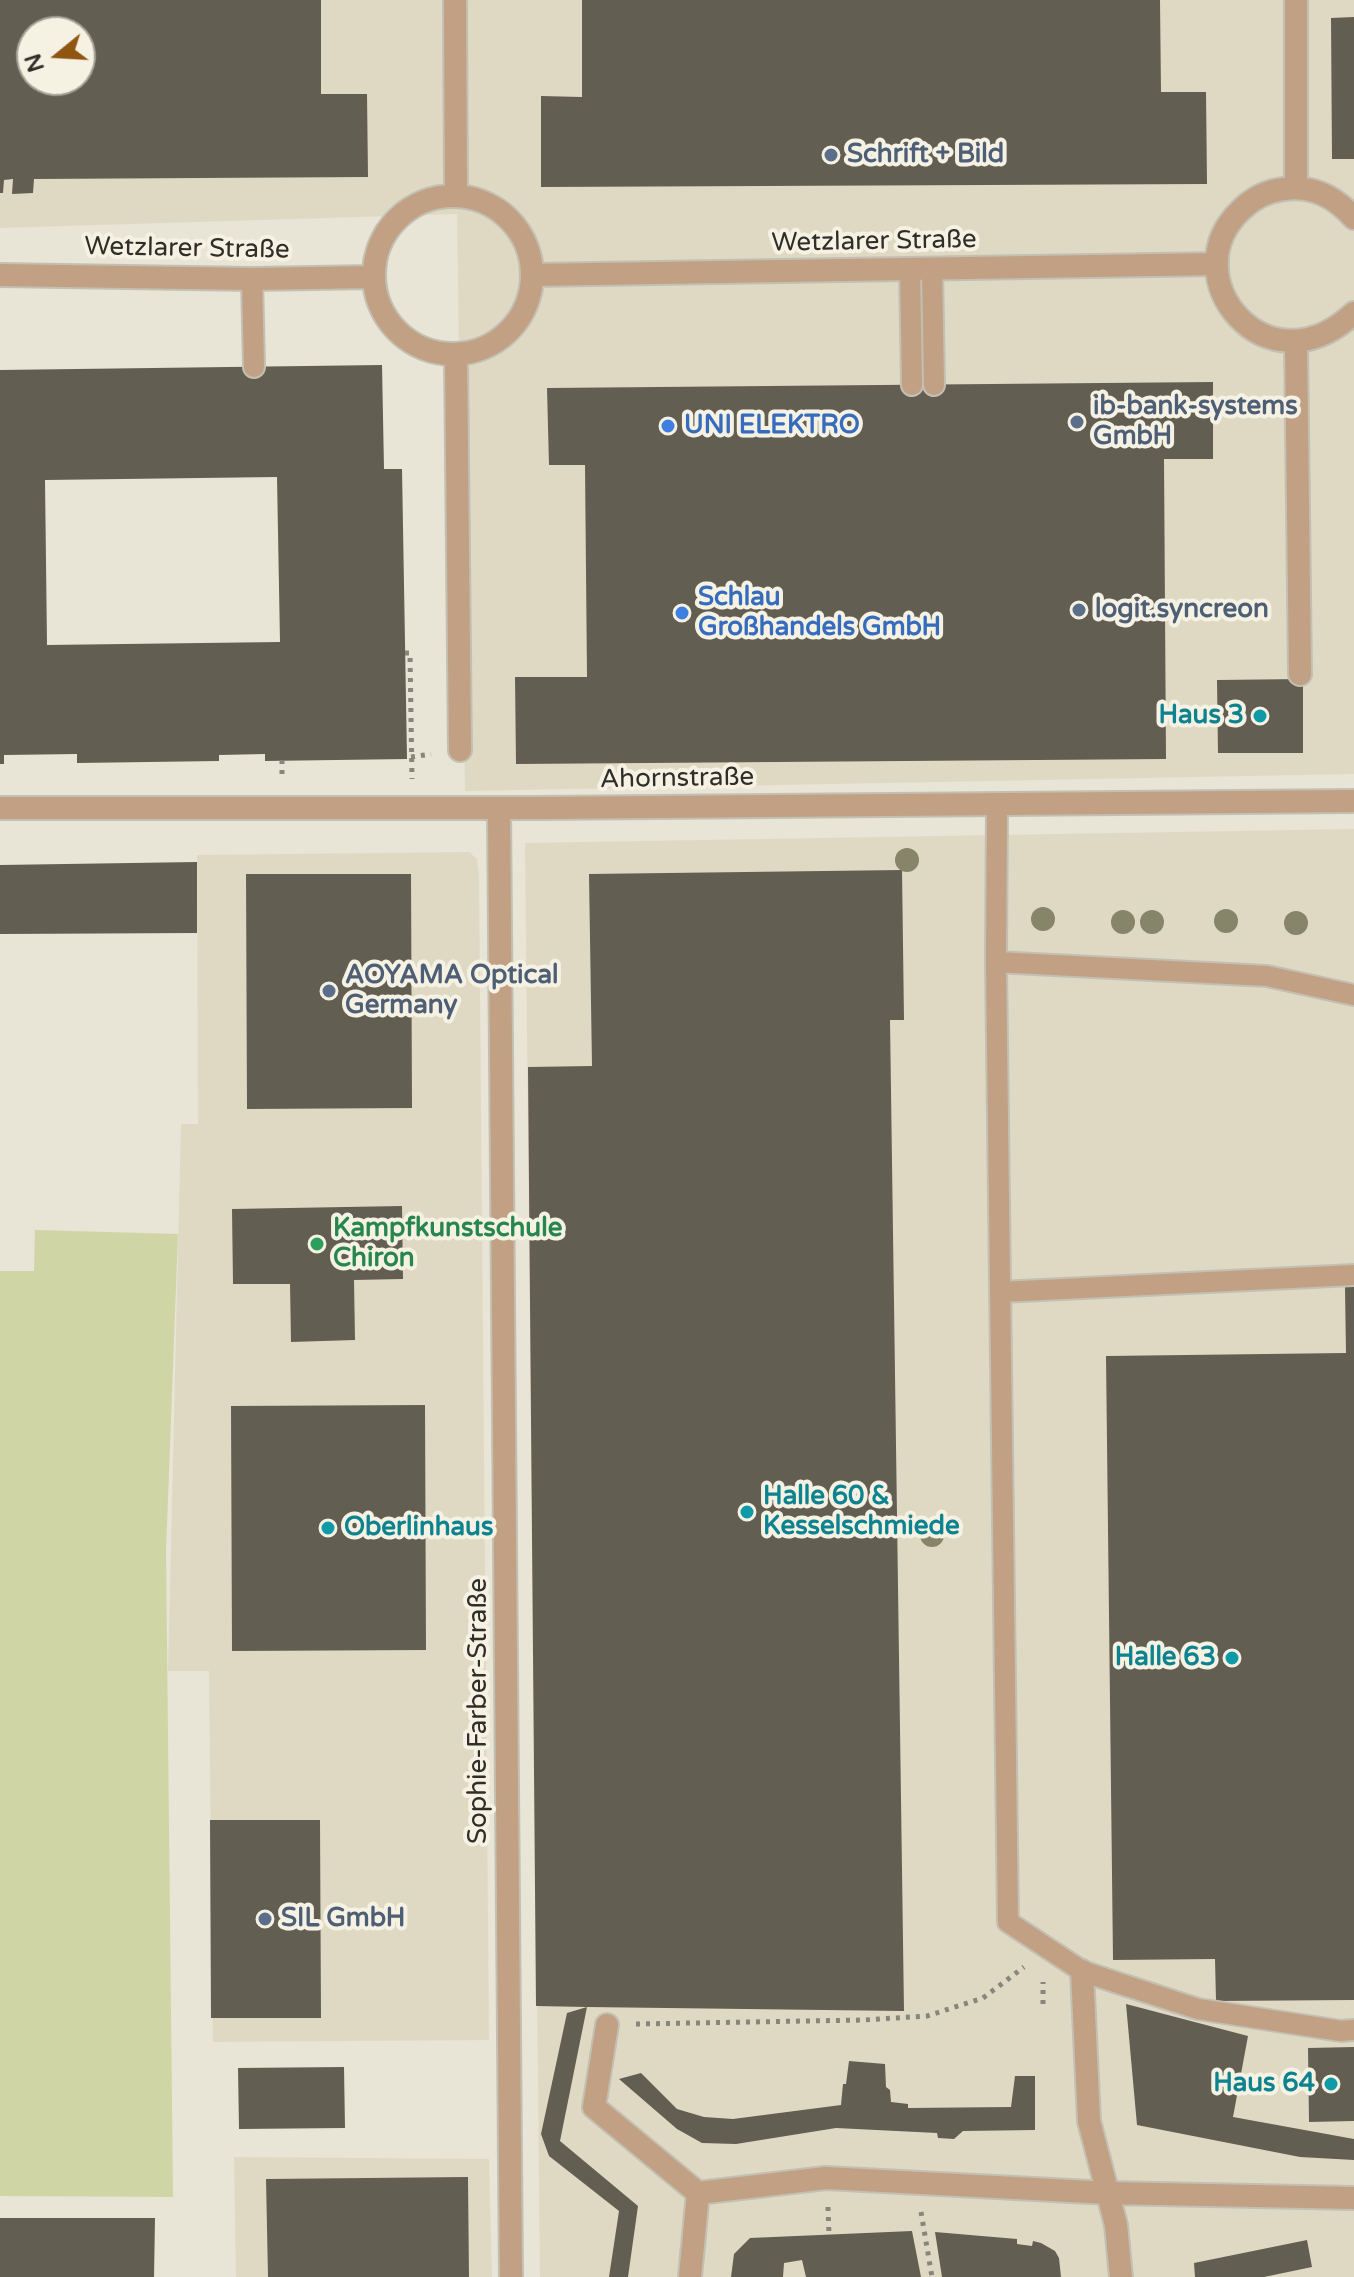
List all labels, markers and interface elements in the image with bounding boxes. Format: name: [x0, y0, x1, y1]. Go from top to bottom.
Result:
north arrow: [16, 16, 96, 96]
text: N: [20, 50, 50, 75]
place label: Schrift + Bild: [847, 139, 1004, 171]
marker: Schrift + Bild: [822, 146, 840, 164]
street label: Wetzlarer Straße: [771, 225, 977, 259]
street label: Wetzlarer Straße: [84, 232, 290, 266]
place label: ib-bank-systems GmbH: [1093, 391, 1298, 452]
place label: UNI ELEKTRO: [684, 410, 860, 442]
marker: ib-bank-systems GmbH: [1068, 413, 1086, 431]
marker: UNI ELEKTRO: [659, 417, 677, 435]
place label: Schlau Großhandels GmbH: [698, 582, 941, 644]
place label: logit.syncreon: [1095, 594, 1269, 626]
marker: logit.syncreon: [1070, 601, 1088, 619]
marker: Schlau Großhandels GmbH: [673, 604, 691, 622]
place label: Haus 3: [1158, 700, 1244, 732]
marker: Haus 3: [1251, 707, 1269, 725]
street label: Ahornstraße: [600, 762, 754, 796]
place label: AOYAMA Optical Germany: [345, 960, 559, 1022]
marker: AOYAMA Optical Germany: [320, 982, 338, 1000]
place label: Kampfkunstschule Chiron: [333, 1213, 562, 1274]
marker: Kampfkunstschule Chiron: [308, 1235, 326, 1253]
place label: Halle 60 & Kesselschmiede: [763, 1481, 960, 1542]
marker: Halle 60 & Kesselschmiede: [738, 1503, 756, 1521]
place label: Oberlinhaus: [344, 1512, 493, 1544]
marker: Oberlinhaus: [319, 1519, 337, 1537]
street label: Sophie-Farber-Straße: [463, 1578, 495, 1844]
place label: Halle 63: [1115, 1642, 1216, 1674]
marker: Halle 63: [1223, 1649, 1241, 1667]
place label: SIL GmbH: [281, 1903, 405, 1935]
marker: SIL GmbH: [256, 1910, 274, 1928]
place label: Haus 64: [1213, 2068, 1315, 2100]
marker: Haus 64: [1322, 2075, 1340, 2093]

